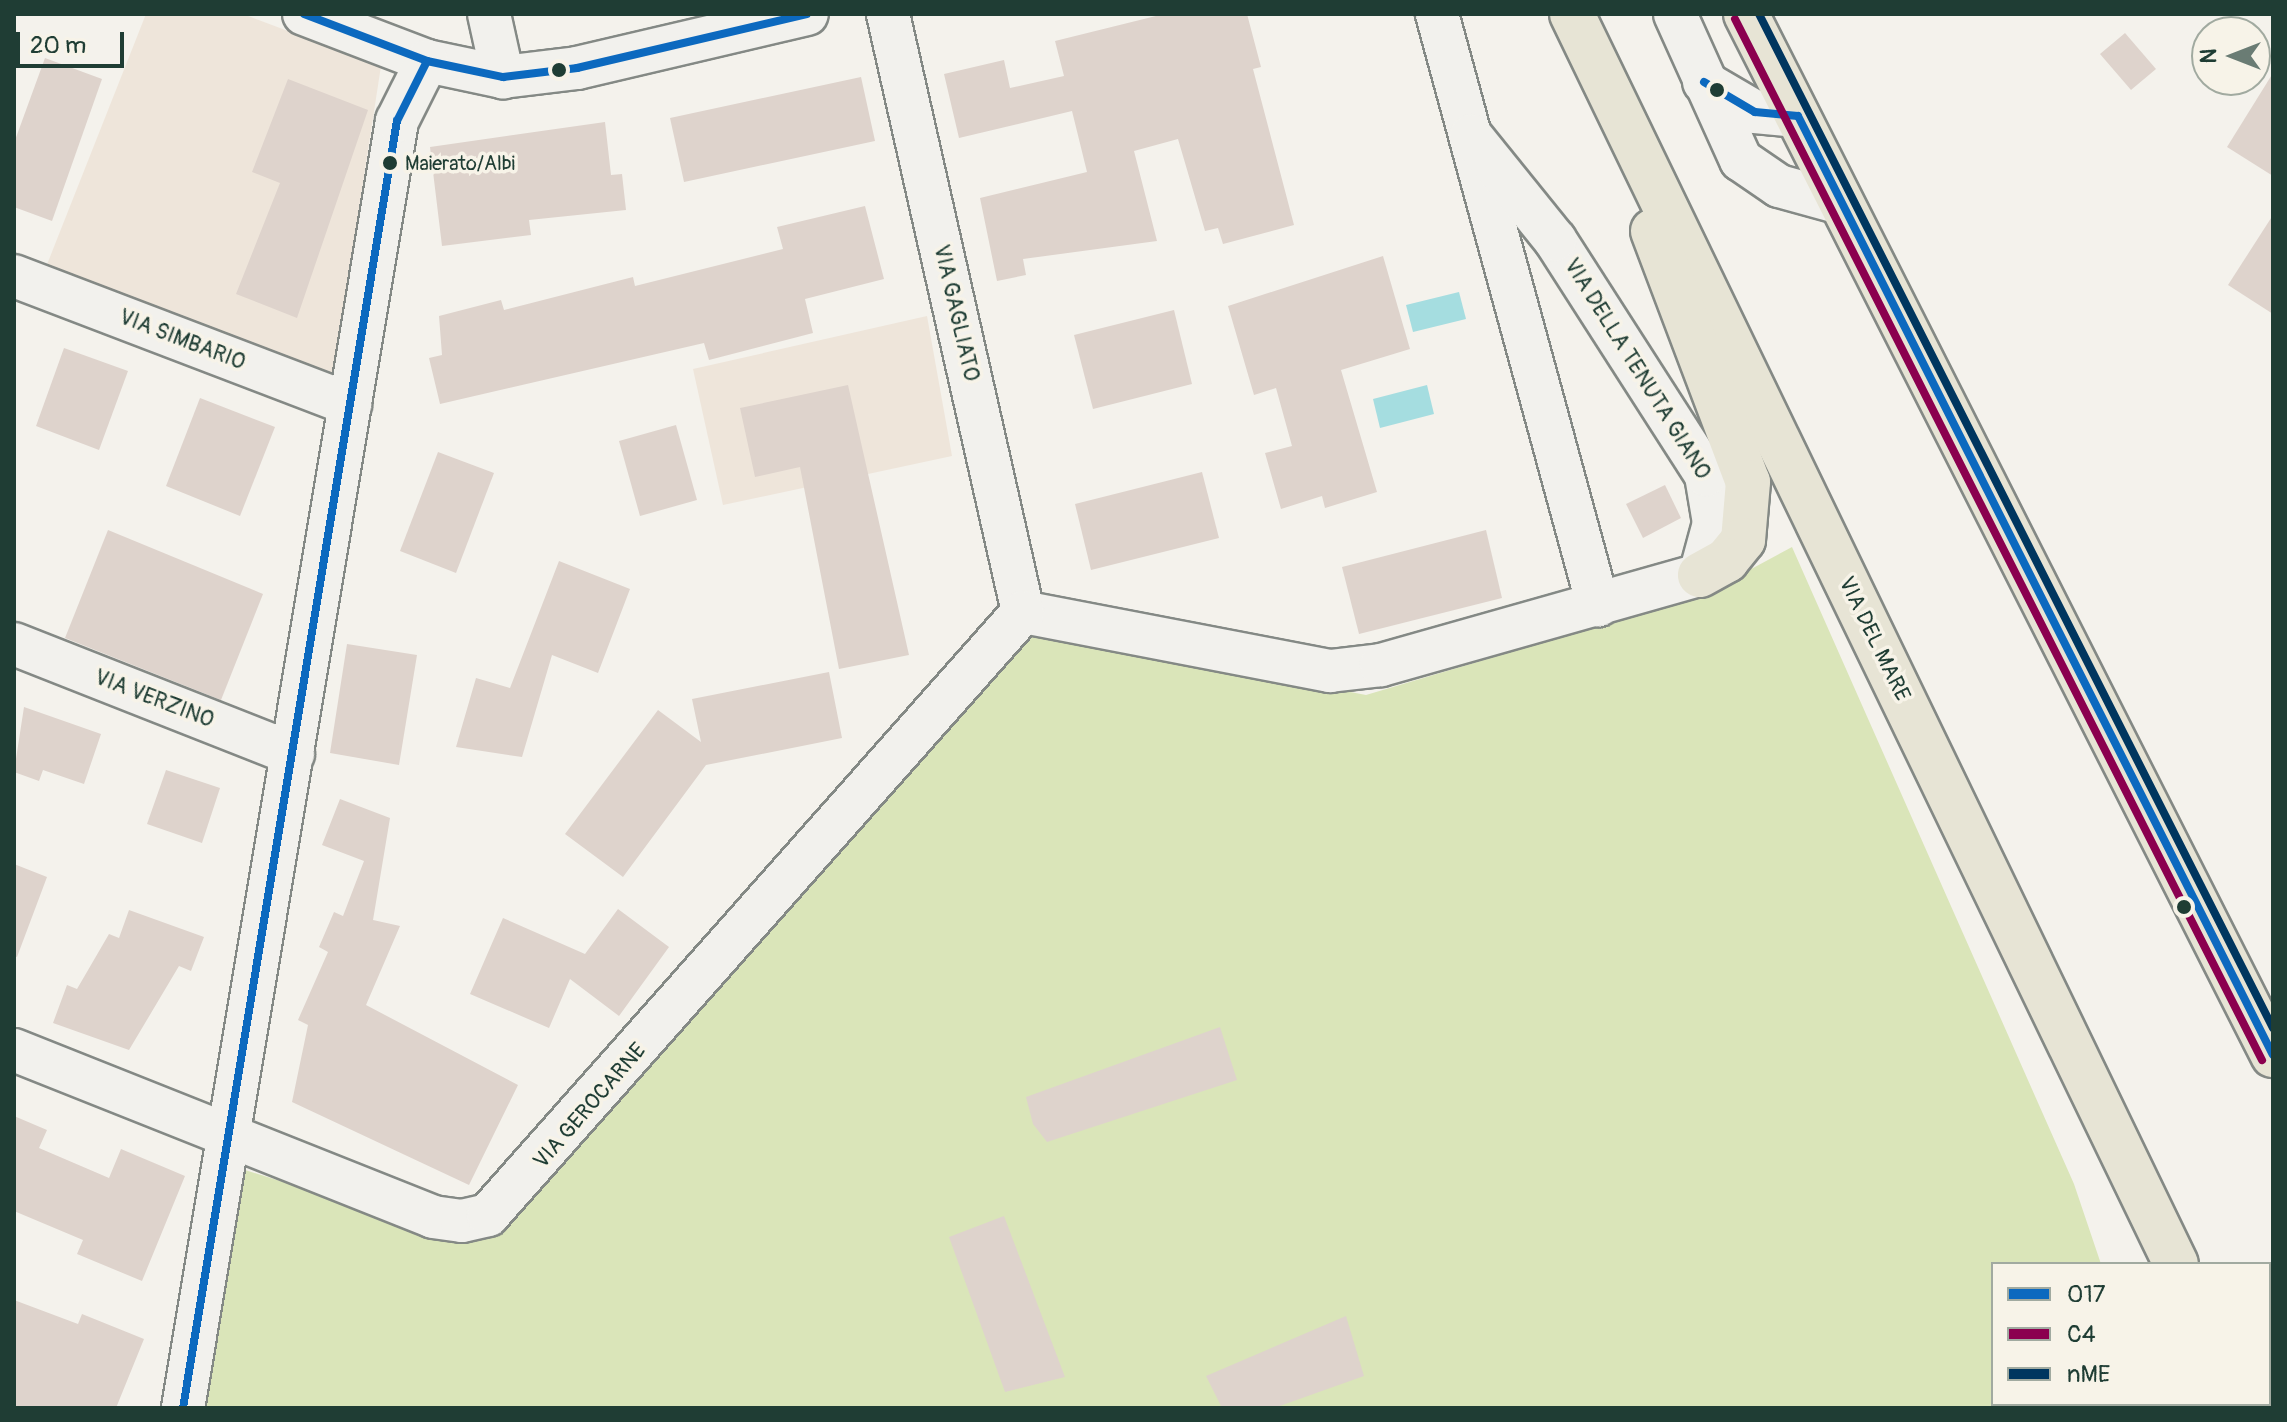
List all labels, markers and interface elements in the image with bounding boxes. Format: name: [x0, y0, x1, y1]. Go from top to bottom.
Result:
scale bar: [20, 16, 128, 66]
north arrow: [2191, 16, 2271, 96]
text: 20 m: [30, 31, 86, 60]
text: N: [2195, 49, 2223, 63]
unlabelled marker: [551, 62, 567, 78]
unlabelled marker: [1709, 82, 1725, 98]
place label: Maierato/Albi: [405, 151, 515, 175]
marker: Maierato/Albi: [382, 155, 398, 171]
street label: VIA GAGLIATO: [927, 242, 985, 384]
street label: VIA DELLA TENUTA GIANO: [1558, 254, 1716, 484]
street label: VIA SIMBARIO: [115, 304, 249, 376]
street label: VIA DEL MARE: [1833, 572, 1915, 706]
street label: VIA VERZINO: [91, 664, 217, 734]
unlabelled marker: [2176, 899, 2192, 915]
street label: VIA GEROCARNE: [528, 1038, 652, 1174]
legend: [1991, 1262, 2271, 1406]
text: 017: [2067, 1280, 2105, 1309]
text: C4: [2067, 1320, 2096, 1349]
text: nME: [2067, 1360, 2110, 1389]

